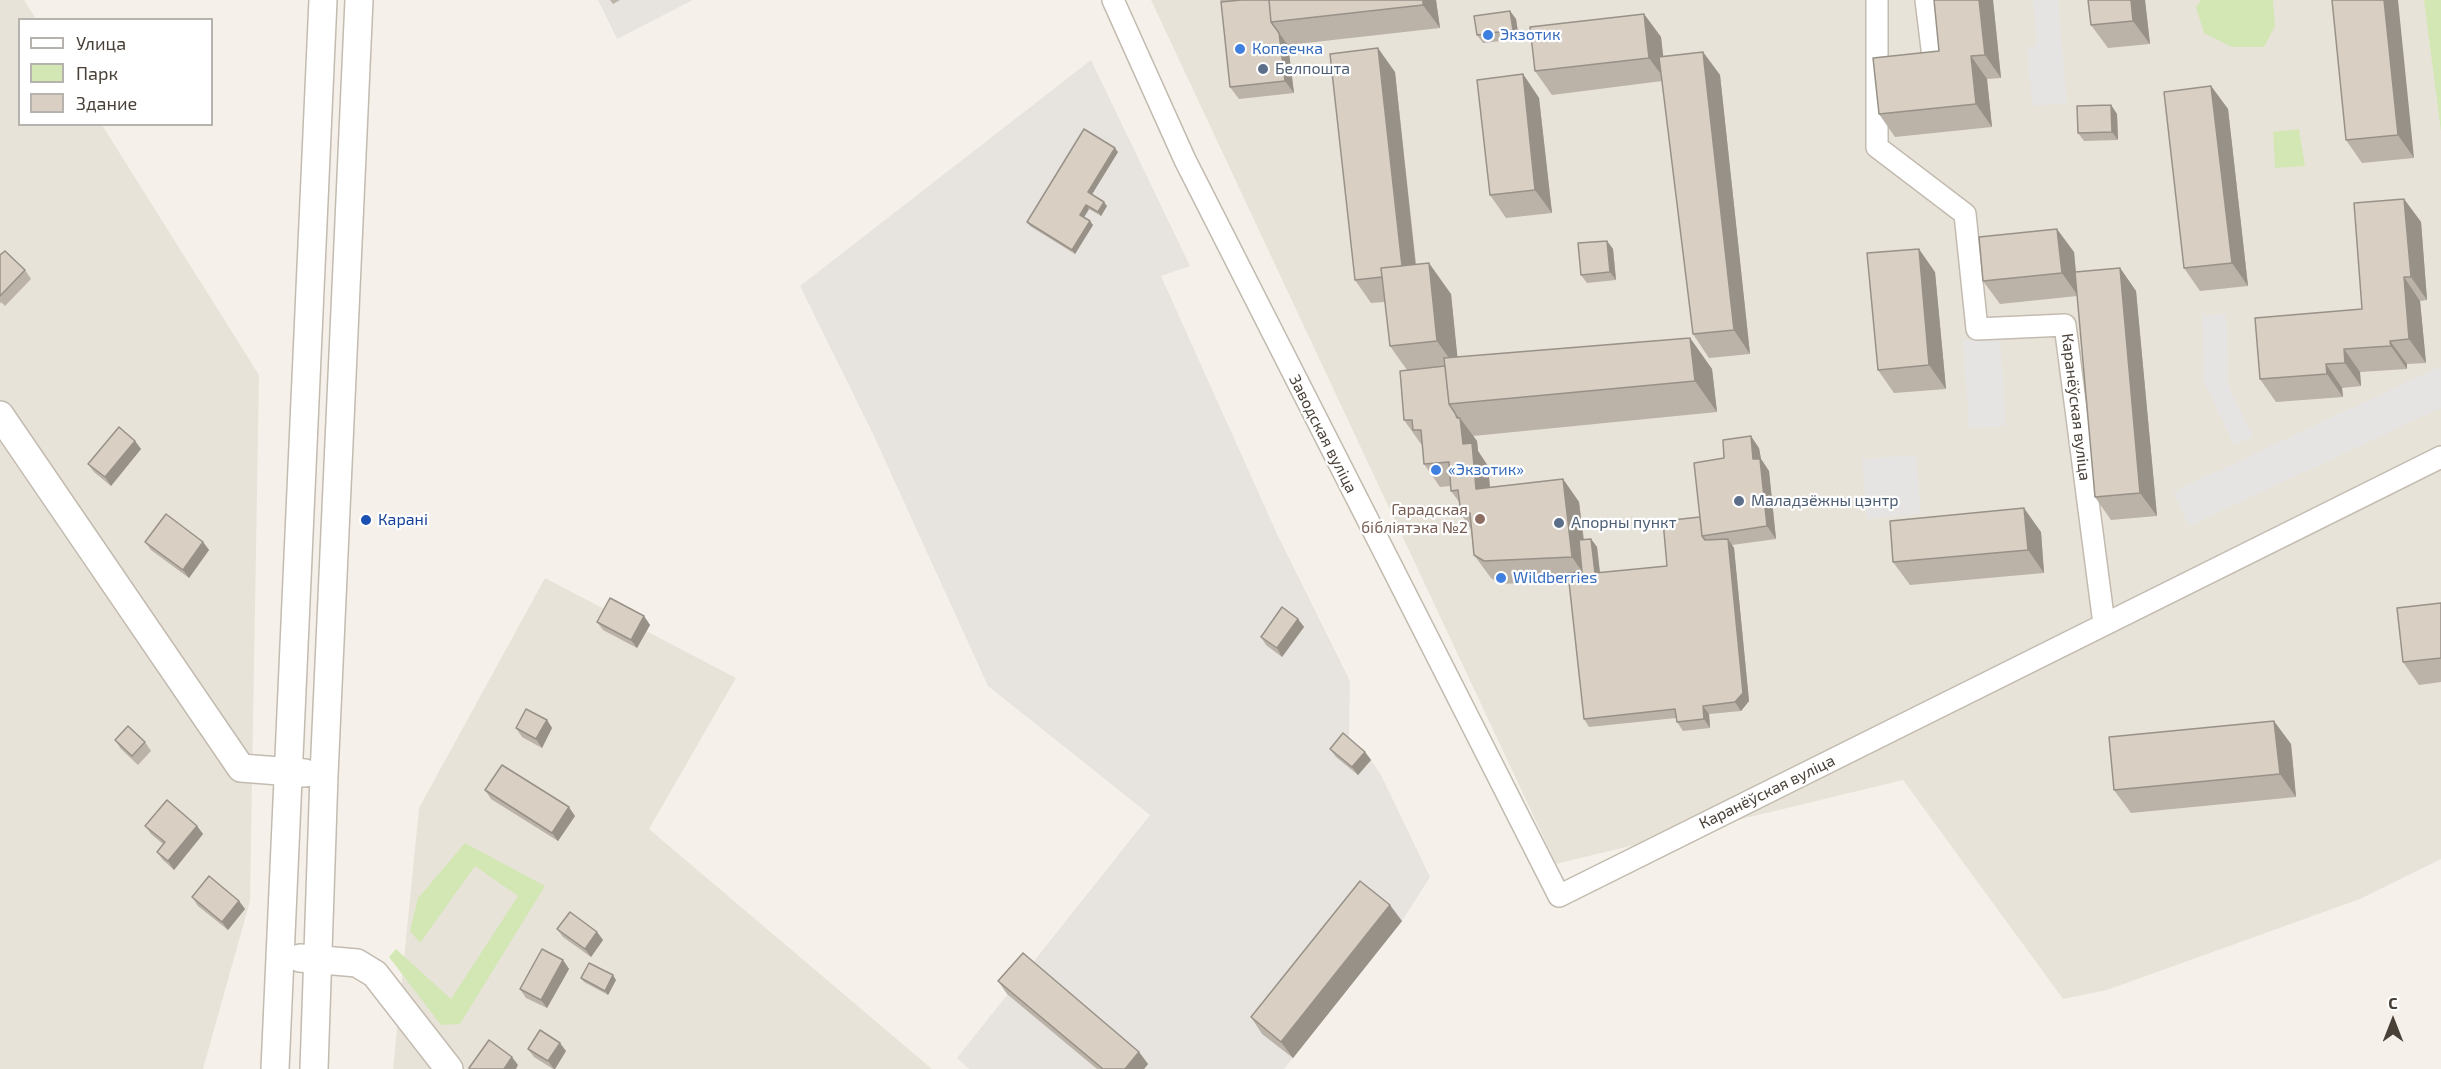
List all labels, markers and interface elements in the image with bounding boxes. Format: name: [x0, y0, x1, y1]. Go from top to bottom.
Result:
legend: [18, 18, 213, 126]
place label: Экзотик: [1500, 25, 1561, 45]
marker: Экзотик: [1481, 28, 1495, 42]
text: Улица: [76, 32, 126, 54]
place label: Копеечка: [1252, 39, 1323, 59]
marker: Копеечка: [1233, 42, 1247, 56]
place label: Белпошта: [1275, 59, 1350, 79]
text: Парк: [76, 62, 118, 84]
marker: Белпошта: [1256, 62, 1270, 76]
text: Здание: [76, 92, 137, 114]
street label: Каранёўская вуліца: [2057, 332, 2095, 482]
street label: Заводская вуліца: [1285, 372, 1361, 496]
place label: «Экзотик»: [1448, 460, 1524, 480]
marker: «Экзотик»: [1429, 463, 1443, 477]
place label: Маладзёжны цэнтр: [1751, 491, 1899, 511]
marker: Маладзёжны цэнтр: [1732, 494, 1746, 508]
place label: Гарадская бібліятэка №2: [1361, 500, 1468, 538]
place label: Карані: [378, 510, 428, 530]
marker: Гарадская бібліятэка №2: [1473, 512, 1487, 526]
marker: Карані: [359, 513, 373, 527]
place label: Апорны пункт: [1571, 513, 1676, 533]
marker: Апорны пункт: [1552, 516, 1566, 530]
place label: Wildberries: [1513, 568, 1597, 588]
marker: Wildberries: [1494, 571, 1508, 585]
street label: Каранёўская вуліца: [1696, 751, 1838, 833]
north arrow: [2363, 991, 2423, 1051]
text: С: [2388, 993, 2398, 1012]

